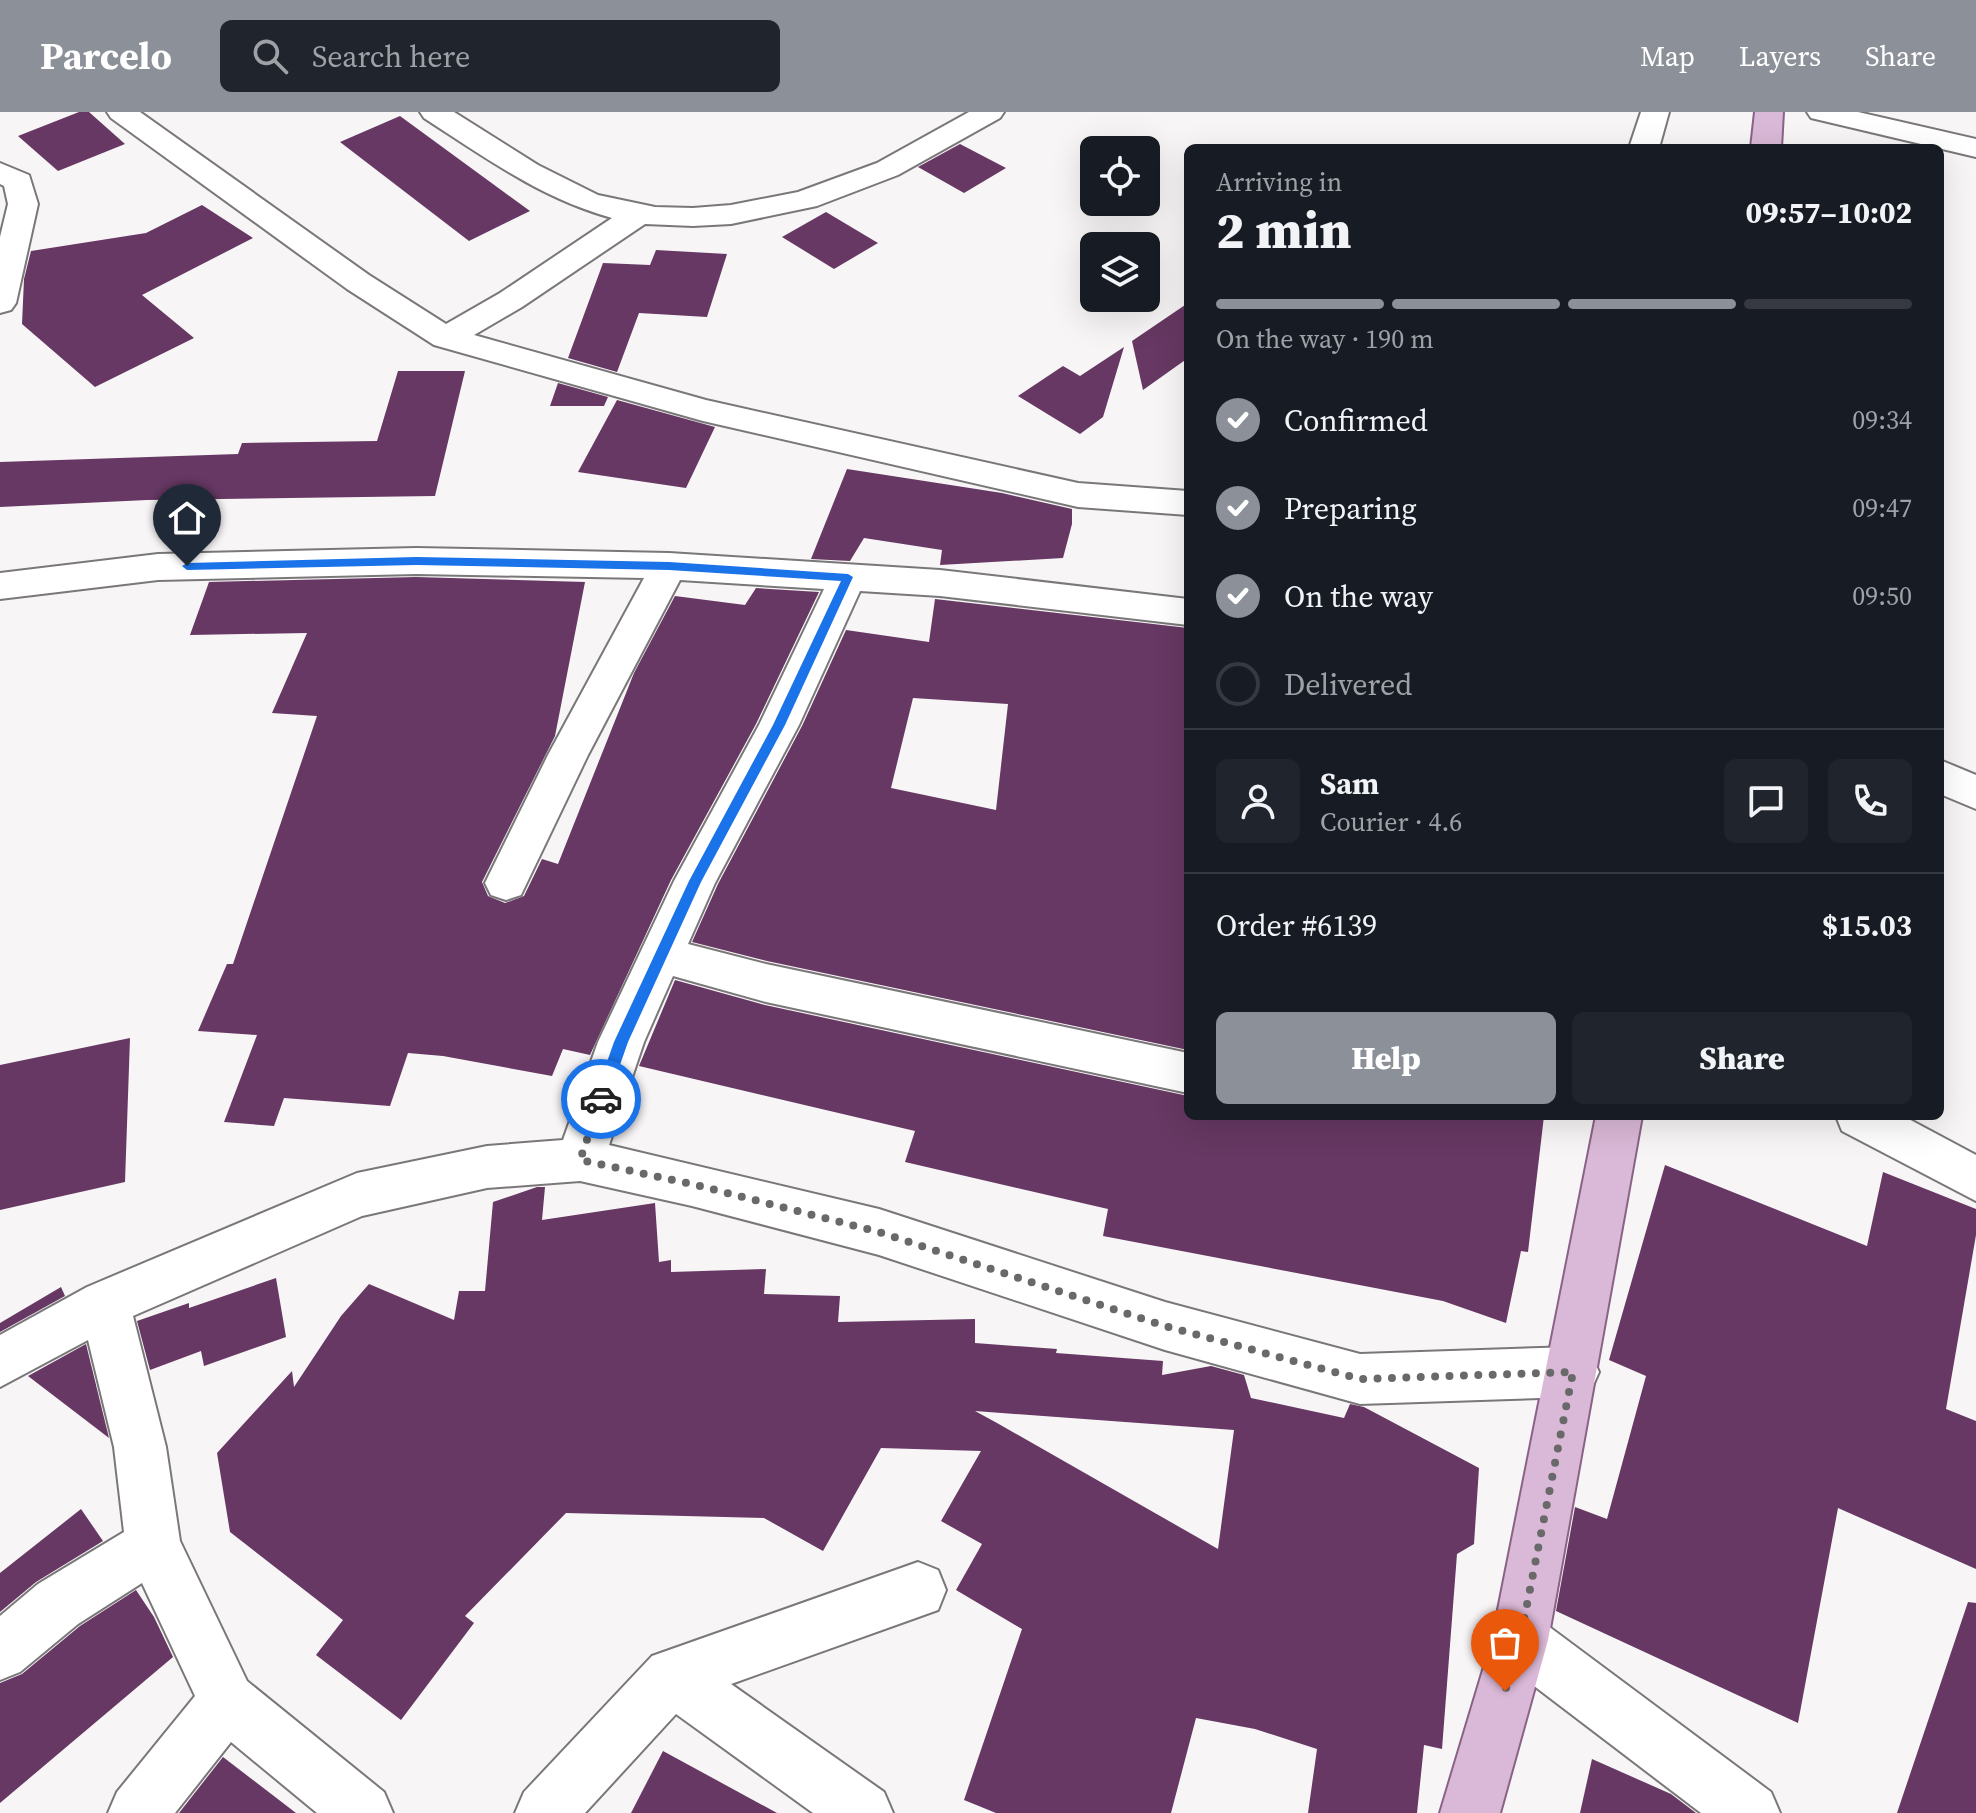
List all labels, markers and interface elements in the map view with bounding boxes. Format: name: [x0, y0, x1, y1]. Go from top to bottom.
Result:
search box: [220, 20, 780, 92]
text: Parcelo: [40, 30, 172, 82]
icon: search: [248, 34, 292, 78]
text: Search here: [312, 36, 470, 77]
text: Map: [1640, 37, 1695, 75]
text: Layers: [1739, 37, 1821, 75]
text: Share: [1865, 37, 1936, 75]
map controls: [1080, 136, 1160, 312]
button: locate: [1080, 136, 1160, 216]
text: Arriving in: [1216, 164, 1342, 200]
text: 09:57–10:02: [1745, 192, 1912, 233]
text: 2 min: [1216, 194, 1352, 265]
button: layers: [1080, 232, 1160, 312]
text: On the way · 190 m: [1216, 321, 1434, 357]
icon: check: [1216, 398, 1260, 442]
text: Confirmed: [1284, 400, 1428, 441]
text: 09:34: [1852, 402, 1912, 438]
pin: [153, 484, 221, 566]
icon: check: [1216, 486, 1260, 530]
text: Preparing: [1284, 488, 1417, 529]
text: 09:47: [1852, 490, 1912, 526]
icon: home: [165, 496, 209, 540]
icon: check: [1216, 574, 1260, 618]
text: On the way: [1284, 576, 1433, 617]
text: 09:50: [1852, 578, 1912, 614]
text: Delivered: [1284, 664, 1412, 705]
button: person: [1216, 759, 1300, 843]
button: chat: [1724, 759, 1808, 843]
button: phone: [1828, 759, 1912, 843]
text: Sam: [1320, 763, 1379, 804]
text: Courier · 4.6: [1320, 804, 1462, 840]
text: Order #6139: [1216, 905, 1377, 946]
text: $15.03: [1822, 905, 1912, 946]
button: Help: [1216, 1012, 1556, 1104]
button: Share: [1572, 1012, 1912, 1104]
courier: [561, 1059, 641, 1139]
icon: car: [579, 1077, 623, 1121]
pin: [1471, 1609, 1539, 1691]
icon: bag: [1483, 1621, 1527, 1665]

